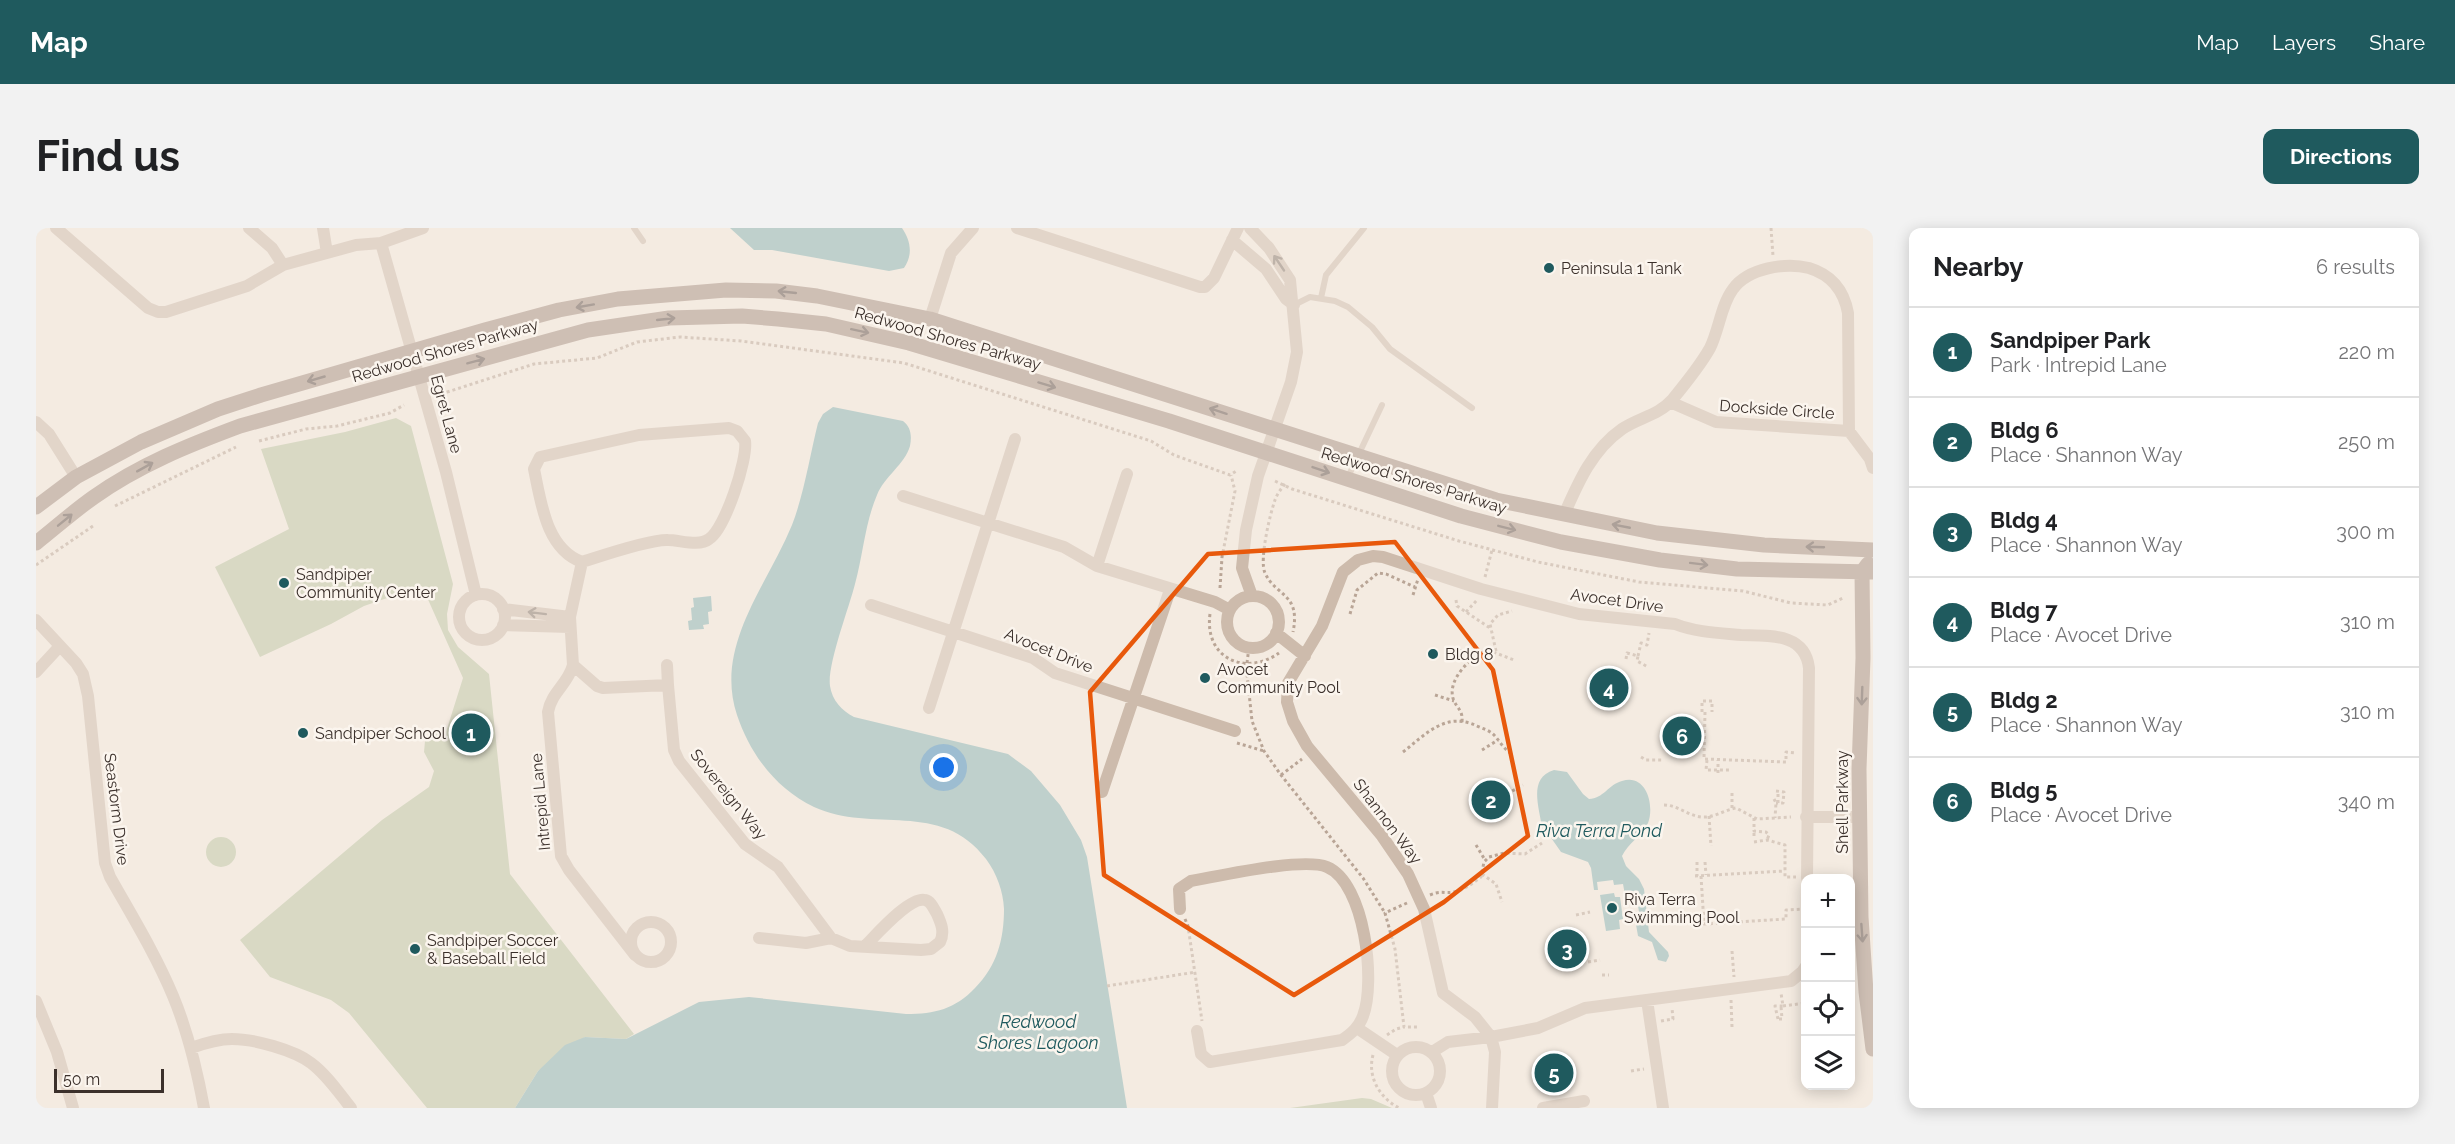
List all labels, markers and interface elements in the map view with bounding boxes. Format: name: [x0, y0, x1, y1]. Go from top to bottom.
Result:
text: Map: [30, 26, 88, 59]
text: Map: [2196, 30, 2239, 55]
text: Layers: [2272, 30, 2336, 55]
text: Share: [2369, 30, 2425, 55]
button: Directions: [2263, 129, 2419, 184]
text: Find us: [36, 132, 180, 181]
text: Nearby: [1933, 252, 2023, 282]
one-way arrow: [1273, 255, 1285, 271]
text: 6 results: [2316, 255, 2395, 279]
place label: Peninsula 1 Tank: [1561, 259, 1682, 278]
marker: Peninsula 1 Tank: [1542, 261, 1556, 275]
one-way arrow: [778, 287, 798, 298]
one-way arrow: [576, 301, 595, 312]
street label: Redwood Shores Parkway: [852, 303, 1044, 374]
one-way arrow: [656, 313, 675, 324]
street label: Redwood Shores Parkway: [350, 315, 541, 386]
one-way arrow: [850, 326, 869, 337]
text: Sandpiper Park: [1990, 327, 2151, 353]
text: 1: [1948, 340, 1957, 364]
text: 220 m: [2338, 340, 2395, 364]
text: Park · Intrepid Lane: [1990, 353, 2167, 377]
one-way arrow: [466, 354, 485, 366]
street label: Egret Lane: [427, 373, 466, 455]
one-way arrow: [307, 374, 326, 385]
one-way arrow: [1037, 380, 1056, 391]
street label: Dockside Circle: [1719, 396, 1835, 423]
one-way arrow: [1209, 405, 1228, 416]
text: Bldg 6: [1990, 417, 2059, 443]
text: 2: [1947, 430, 1958, 454]
text: 250 m: [2338, 430, 2395, 454]
street label: Redwood Shores Parkway: [1319, 443, 1509, 518]
text: Place · Shannon Way: [1990, 443, 2183, 467]
one-way arrow: [136, 460, 153, 472]
one-way arrow: [1311, 466, 1330, 477]
text: Bldg 4: [1990, 507, 2058, 533]
one-way arrow: [57, 513, 73, 526]
one-way arrow: [1612, 520, 1631, 531]
text: 3: [1947, 520, 1958, 544]
text: 300 m: [2336, 520, 2395, 544]
one-way arrow: [1497, 523, 1516, 534]
text: Place · Shannon Way: [1990, 533, 2183, 557]
one-way arrow: [1805, 542, 1825, 553]
one-way arrow: [1688, 559, 1708, 570]
place label: Sandpiper Community Center: [296, 565, 436, 602]
marker: Sandpiper Community Center: [277, 576, 291, 590]
street label: Avocet Drive: [1569, 585, 1665, 616]
text: Bldg 7: [1990, 597, 2058, 623]
one-way arrow: [527, 607, 547, 618]
text: 4: [1947, 610, 1958, 634]
text: 310 m: [2340, 610, 2395, 634]
text: Place · Avocet Drive: [1990, 623, 2172, 647]
street label: Avocet Drive: [1002, 624, 1096, 677]
place label: Bldg 8: [1445, 645, 1493, 664]
marker: Bldg 8: [1426, 647, 1440, 661]
place label: Avocet Community Pool: [1217, 660, 1341, 697]
pin: 4: [1590, 666, 1628, 710]
marker: Avocet Community Pool: [1198, 671, 1212, 685]
one-way arrow: [1856, 685, 1867, 705]
text: Bldg 2: [1990, 687, 2058, 713]
text: 5: [1947, 700, 1958, 724]
text: 310 m: [2340, 700, 2395, 724]
pin: 1: [452, 710, 490, 756]
text: Place · Shannon Way: [1990, 713, 2183, 737]
pin: 6: [1662, 714, 1702, 758]
place label: Sandpiper School: [315, 724, 447, 743]
marker: Sandpiper School: [296, 726, 310, 740]
street label: Sovereign Way: [686, 745, 771, 844]
street label: Shell Parkway: [1833, 750, 1852, 854]
street label: Seastorm Drive: [100, 752, 133, 866]
street label: Intrepid Lane: [527, 753, 554, 851]
your location: [929, 753, 958, 782]
street label: Shannon Way: [1349, 775, 1426, 868]
text: Bldg 5: [1990, 777, 2058, 803]
pin: 2: [1472, 778, 1510, 822]
text: 6: [1946, 790, 1959, 814]
text: 340 m: [2338, 790, 2395, 814]
text: Place · Avocet Drive: [1990, 803, 2172, 827]
water label: Riva Terra Pond: [1536, 820, 1663, 841]
map controls: [1801, 874, 1855, 1090]
button: +: [1801, 874, 1855, 928]
place label: Riva Terra Swimming Pool: [1624, 890, 1740, 927]
marker: Riva Terra Swimming Pool: [1605, 901, 1619, 915]
one-way arrow: [1856, 922, 1867, 942]
pin: 3: [1548, 926, 1586, 972]
button: −: [1801, 928, 1855, 982]
place label: Sandpiper Soccer & Baseball Field: [427, 931, 559, 968]
marker: Sandpiper Soccer & Baseball Field: [408, 942, 422, 956]
button: locate: [1801, 982, 1855, 1036]
water label: Redwood Shores Lagoon: [976, 1011, 1099, 1053]
button: layers: [1801, 1036, 1855, 1090]
pin: 5: [1534, 1050, 1574, 1096]
scale bar: [54, 1066, 164, 1094]
text: 50 m: [63, 1070, 100, 1089]

